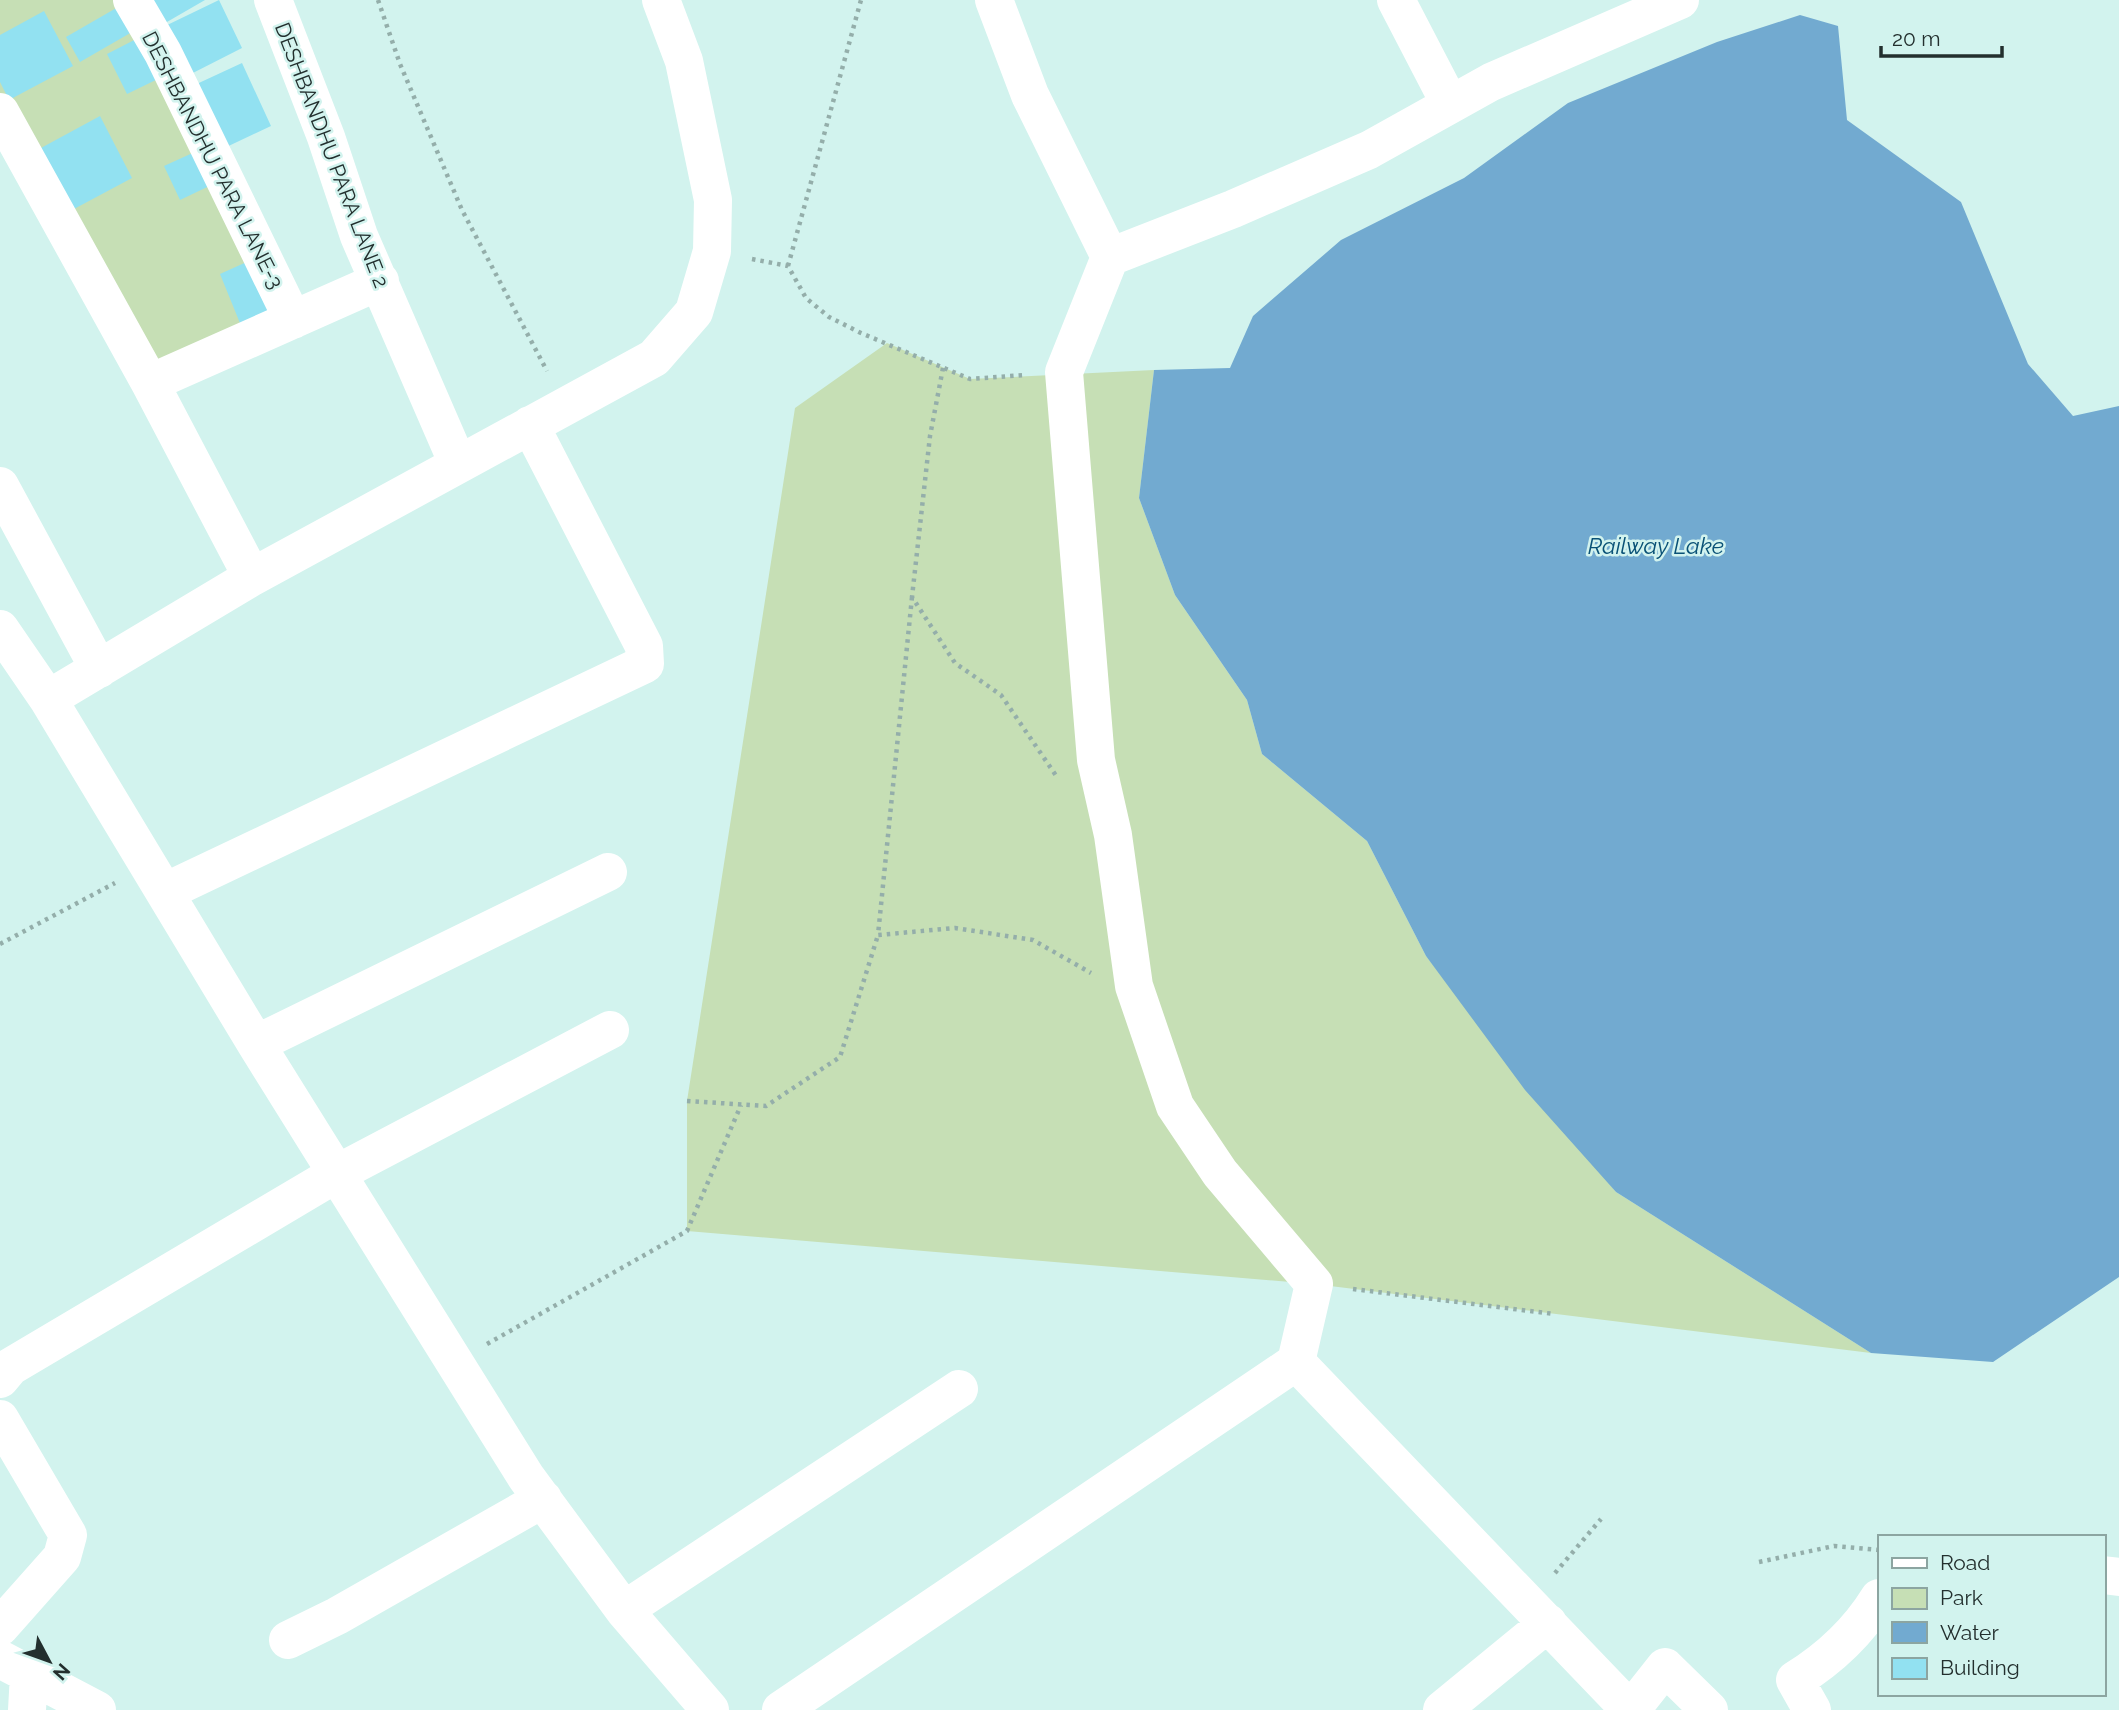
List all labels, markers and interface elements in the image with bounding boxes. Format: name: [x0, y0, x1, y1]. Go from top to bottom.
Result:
scale bar: [1881, 14, 2002, 58]
street label: DESHBANDHU PARA LANE 2: [270, 19, 394, 291]
text: 20 m: [1892, 26, 1940, 51]
street label: DESHBANDHU PARA LANE-3: [137, 27, 289, 293]
water label: Railway Lake: [1588, 532, 1724, 559]
legend: [1878, 1535, 2105, 1696]
text: Road: [1940, 1550, 1990, 1575]
text: Park: [1940, 1585, 1983, 1610]
text: Water: [1940, 1620, 1999, 1645]
north arrow: [14, 1626, 84, 1696]
text: Building: [1940, 1655, 2020, 1680]
text: N: [49, 1659, 75, 1685]

